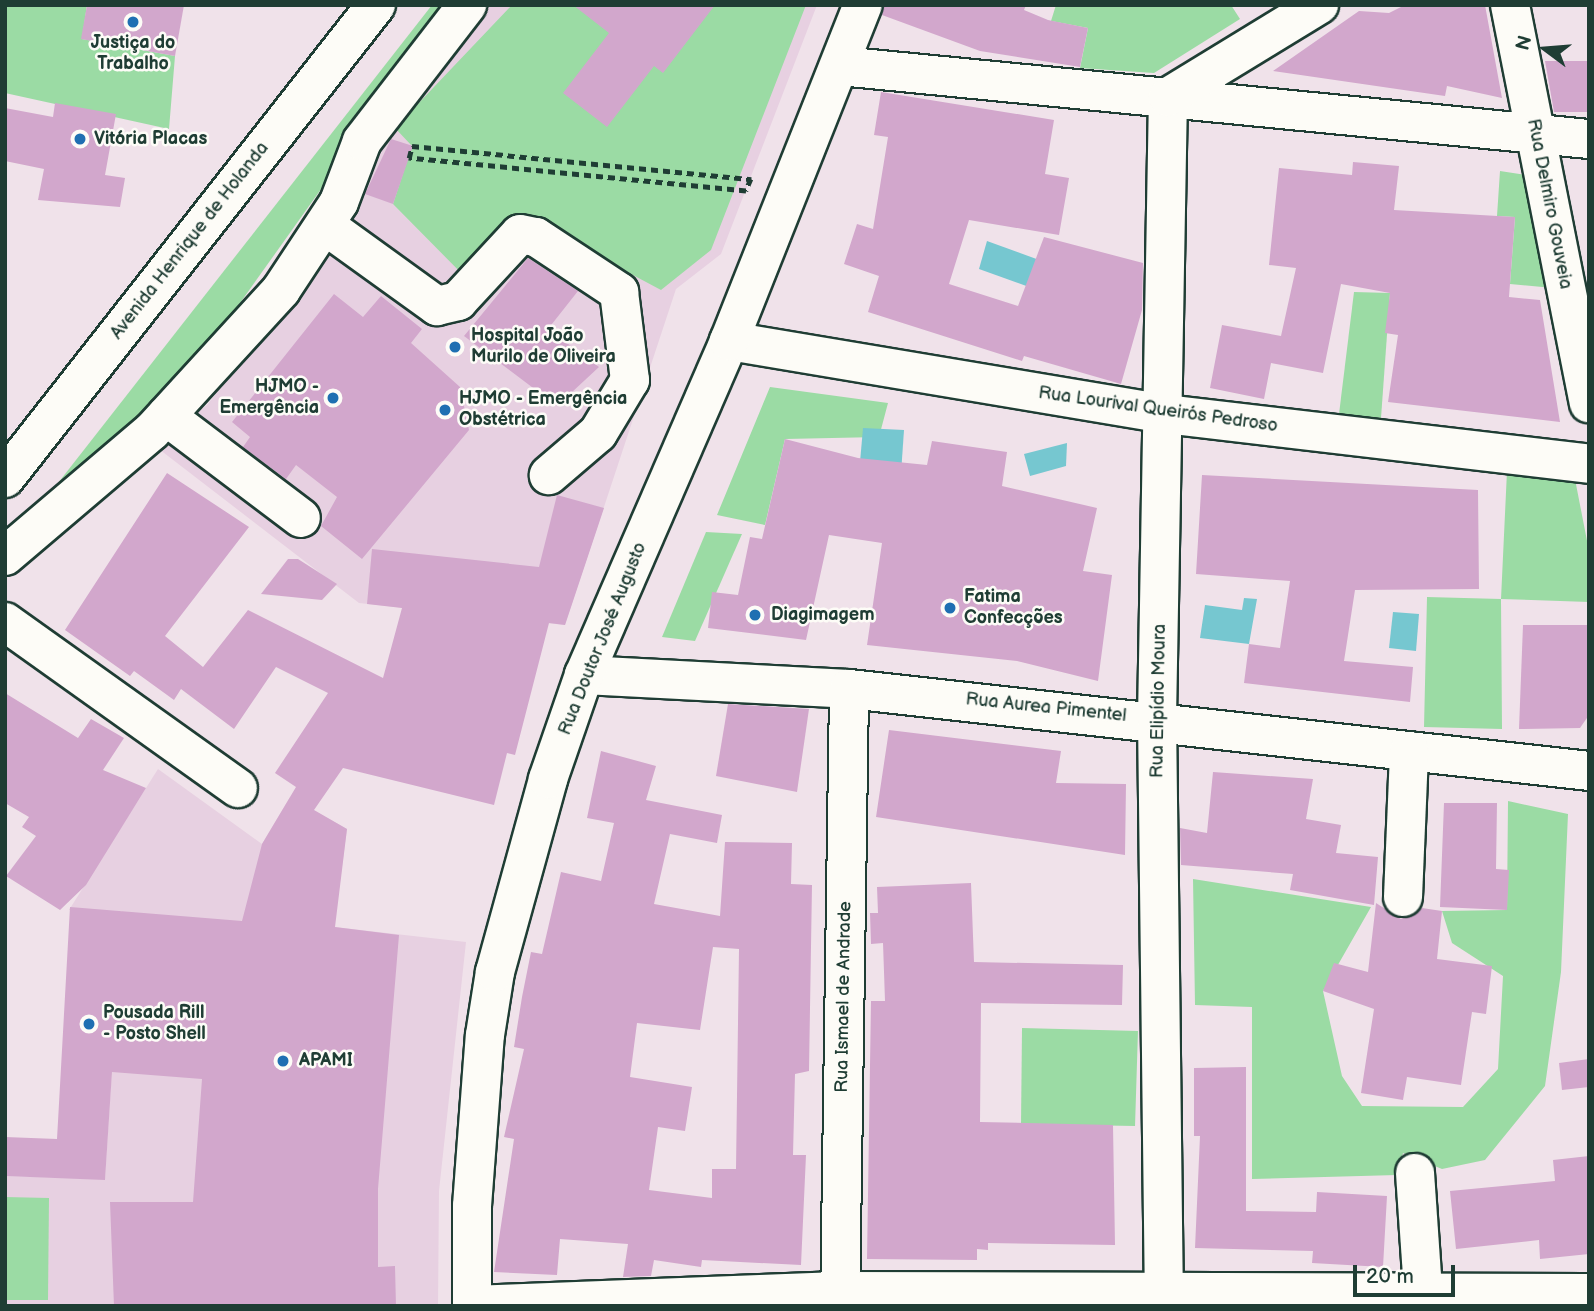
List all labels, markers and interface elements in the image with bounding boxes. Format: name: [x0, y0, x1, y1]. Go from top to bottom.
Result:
marker: Justiça do Trabalho: [125, 14, 141, 30]
north arrow: [1510, 14, 1580, 84]
place label: Justiça do Trabalho: [91, 33, 175, 76]
text: N: [1511, 33, 1537, 53]
street label: Rua Delmiro Gouveia: [1522, 117, 1576, 291]
place label: Vitória Placas: [94, 128, 207, 150]
marker: Vitória Placas: [72, 131, 88, 147]
street label: Avenida Henrique de Holanda: [106, 138, 274, 344]
place label: Hospital João Murilo de Oliveira: [471, 326, 616, 368]
marker: Hospital João Murilo de Oliveira: [445, 337, 465, 357]
place label: HJMO - Emergência: [219, 377, 319, 420]
street label: Rua Lourival Queirós Pedroso: [1037, 382, 1279, 438]
place label: HJMO - Emergência Obstétrica: [459, 389, 627, 432]
marker: HJMO - Emergência: [325, 390, 341, 406]
marker: HJMO - Emergência Obstétrica: [437, 402, 453, 418]
street label: Rua Doutor José Augusto: [554, 539, 652, 739]
place label: Fatima Confecções: [964, 587, 1063, 630]
marker: Fatima Confecções: [942, 600, 958, 616]
place label: Diagimagem: [771, 604, 874, 626]
marker: Diagimagem: [745, 605, 765, 625]
street label: Rua Elipídio Moura: [1147, 624, 1171, 778]
street label: Rua Aurea Pimentel: [965, 689, 1127, 727]
street label: Rua Ismael de Andrade: [832, 901, 856, 1093]
place label: Pousada Rill - Posto Shell: [103, 1003, 206, 1046]
marker: Pousada Rill - Posto Shell: [81, 1016, 97, 1032]
place label: APAMI: [299, 1050, 353, 1072]
marker: APAMI: [273, 1051, 293, 1071]
scale bar: [1356, 1252, 1458, 1296]
text: 20 m: [1366, 1264, 1414, 1289]

